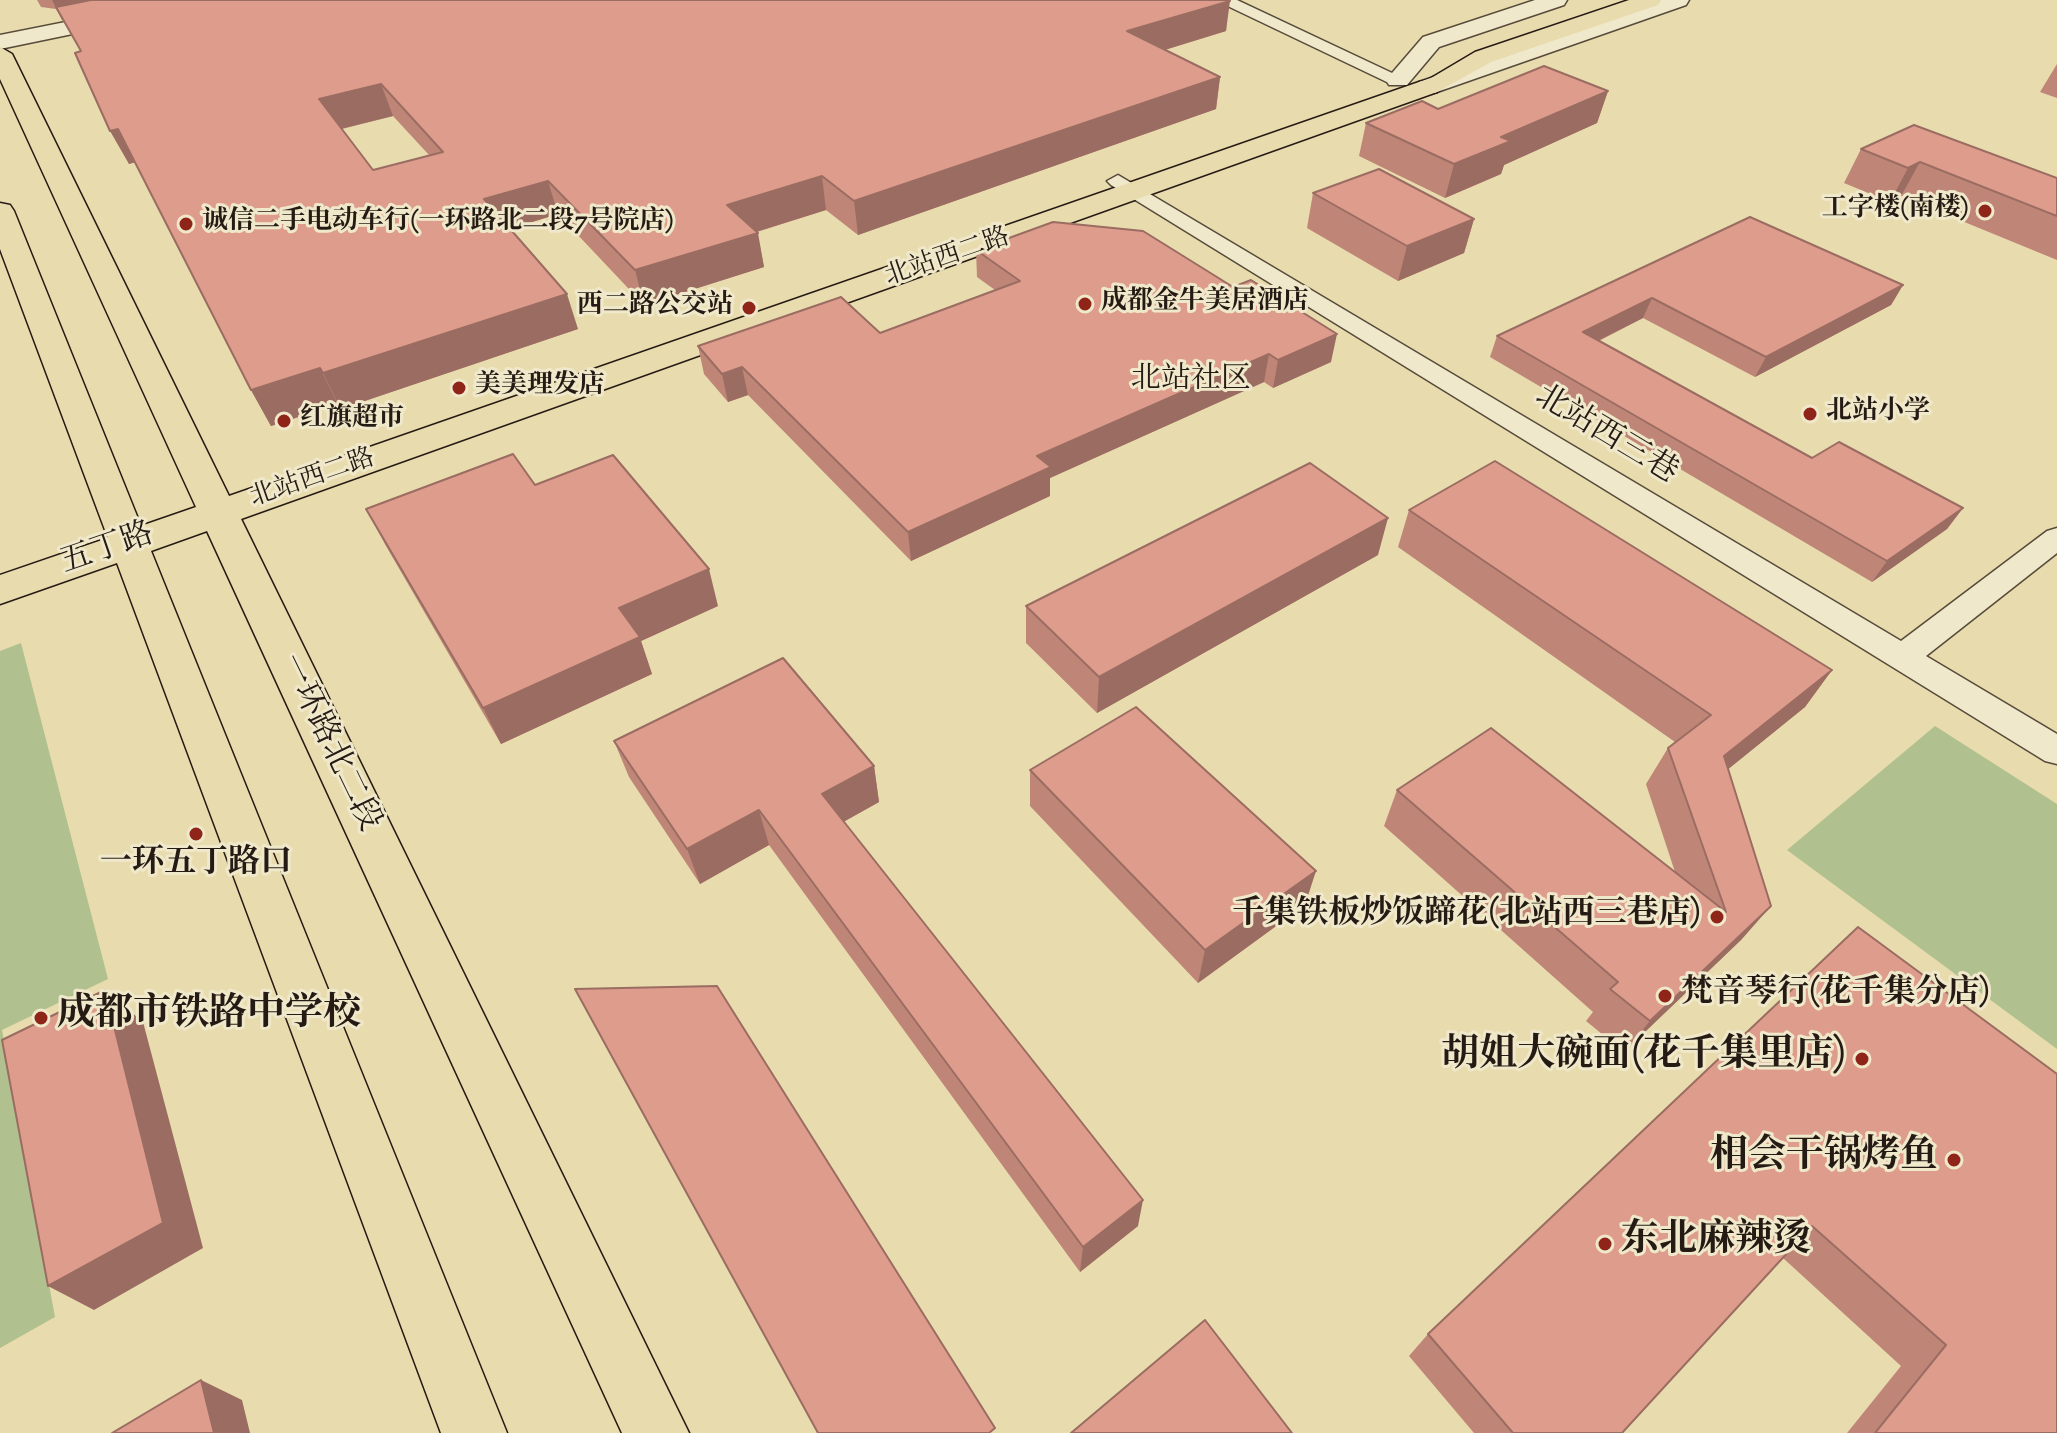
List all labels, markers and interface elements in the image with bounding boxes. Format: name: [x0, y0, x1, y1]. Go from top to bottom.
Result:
place label: 工字楼(南楼): [1822, 195, 1969, 227]
marker: 工字楼(南楼): [1976, 202, 1994, 220]
place label: 诚信二手电动车行(一环路北二段7号院店): [202, 208, 674, 240]
marker: 诚信二手电动车行(一环路北二段7号院店): [177, 215, 195, 233]
street label: 北站西二路: [881, 223, 1015, 295]
place label: 成都金牛美居酒店: [1101, 288, 1309, 320]
place label: 西二路公交站: [577, 292, 733, 324]
marker: 成都金牛美居酒店: [1076, 295, 1094, 313]
marker: 西二路公交站: [740, 299, 758, 317]
district label: 北站社区: [1131, 364, 1251, 400]
place label: 美美理发店: [475, 372, 605, 404]
marker: 美美理发店: [450, 379, 468, 397]
street label: 北站西三巷: [1527, 379, 1683, 495]
place label: 北站小学: [1826, 398, 1930, 430]
place label: 红旗超市: [300, 405, 404, 437]
marker: 北站小学: [1801, 405, 1819, 423]
marker: 红旗超市: [275, 412, 293, 430]
street label: 北站西二路: [246, 444, 380, 516]
street label: 五丁路: [56, 517, 160, 585]
street label: 一环路北二段: [268, 649, 386, 839]
marker: 一环五丁路口: [187, 825, 205, 843]
place label: 一环五丁路口: [100, 847, 292, 885]
place label: 千集铁板炒饭蹄花(北站西三巷店): [1232, 898, 1701, 936]
marker: 千集铁板炒饭蹄花(北站西三巷店): [1708, 908, 1726, 926]
place label: 梵音琴行(花千集分店): [1681, 977, 1990, 1015]
marker: 梵音琴行(花千集分店): [1656, 987, 1674, 1005]
place label: 成都市铁路中学校: [57, 995, 361, 1041]
marker: 成都市铁路中学校: [32, 1009, 50, 1027]
place label: 胡姐大碗面(花千集里店): [1441, 1036, 1846, 1082]
marker: 胡姐大碗面(花千集里店): [1853, 1050, 1871, 1068]
place label: 相会干锅烤鱼: [1710, 1137, 1938, 1183]
marker: 相会干锅烤鱼: [1945, 1151, 1963, 1169]
place label: 东北麻辣烫: [1621, 1221, 1811, 1267]
marker: 东北麻辣烫: [1596, 1235, 1614, 1253]

